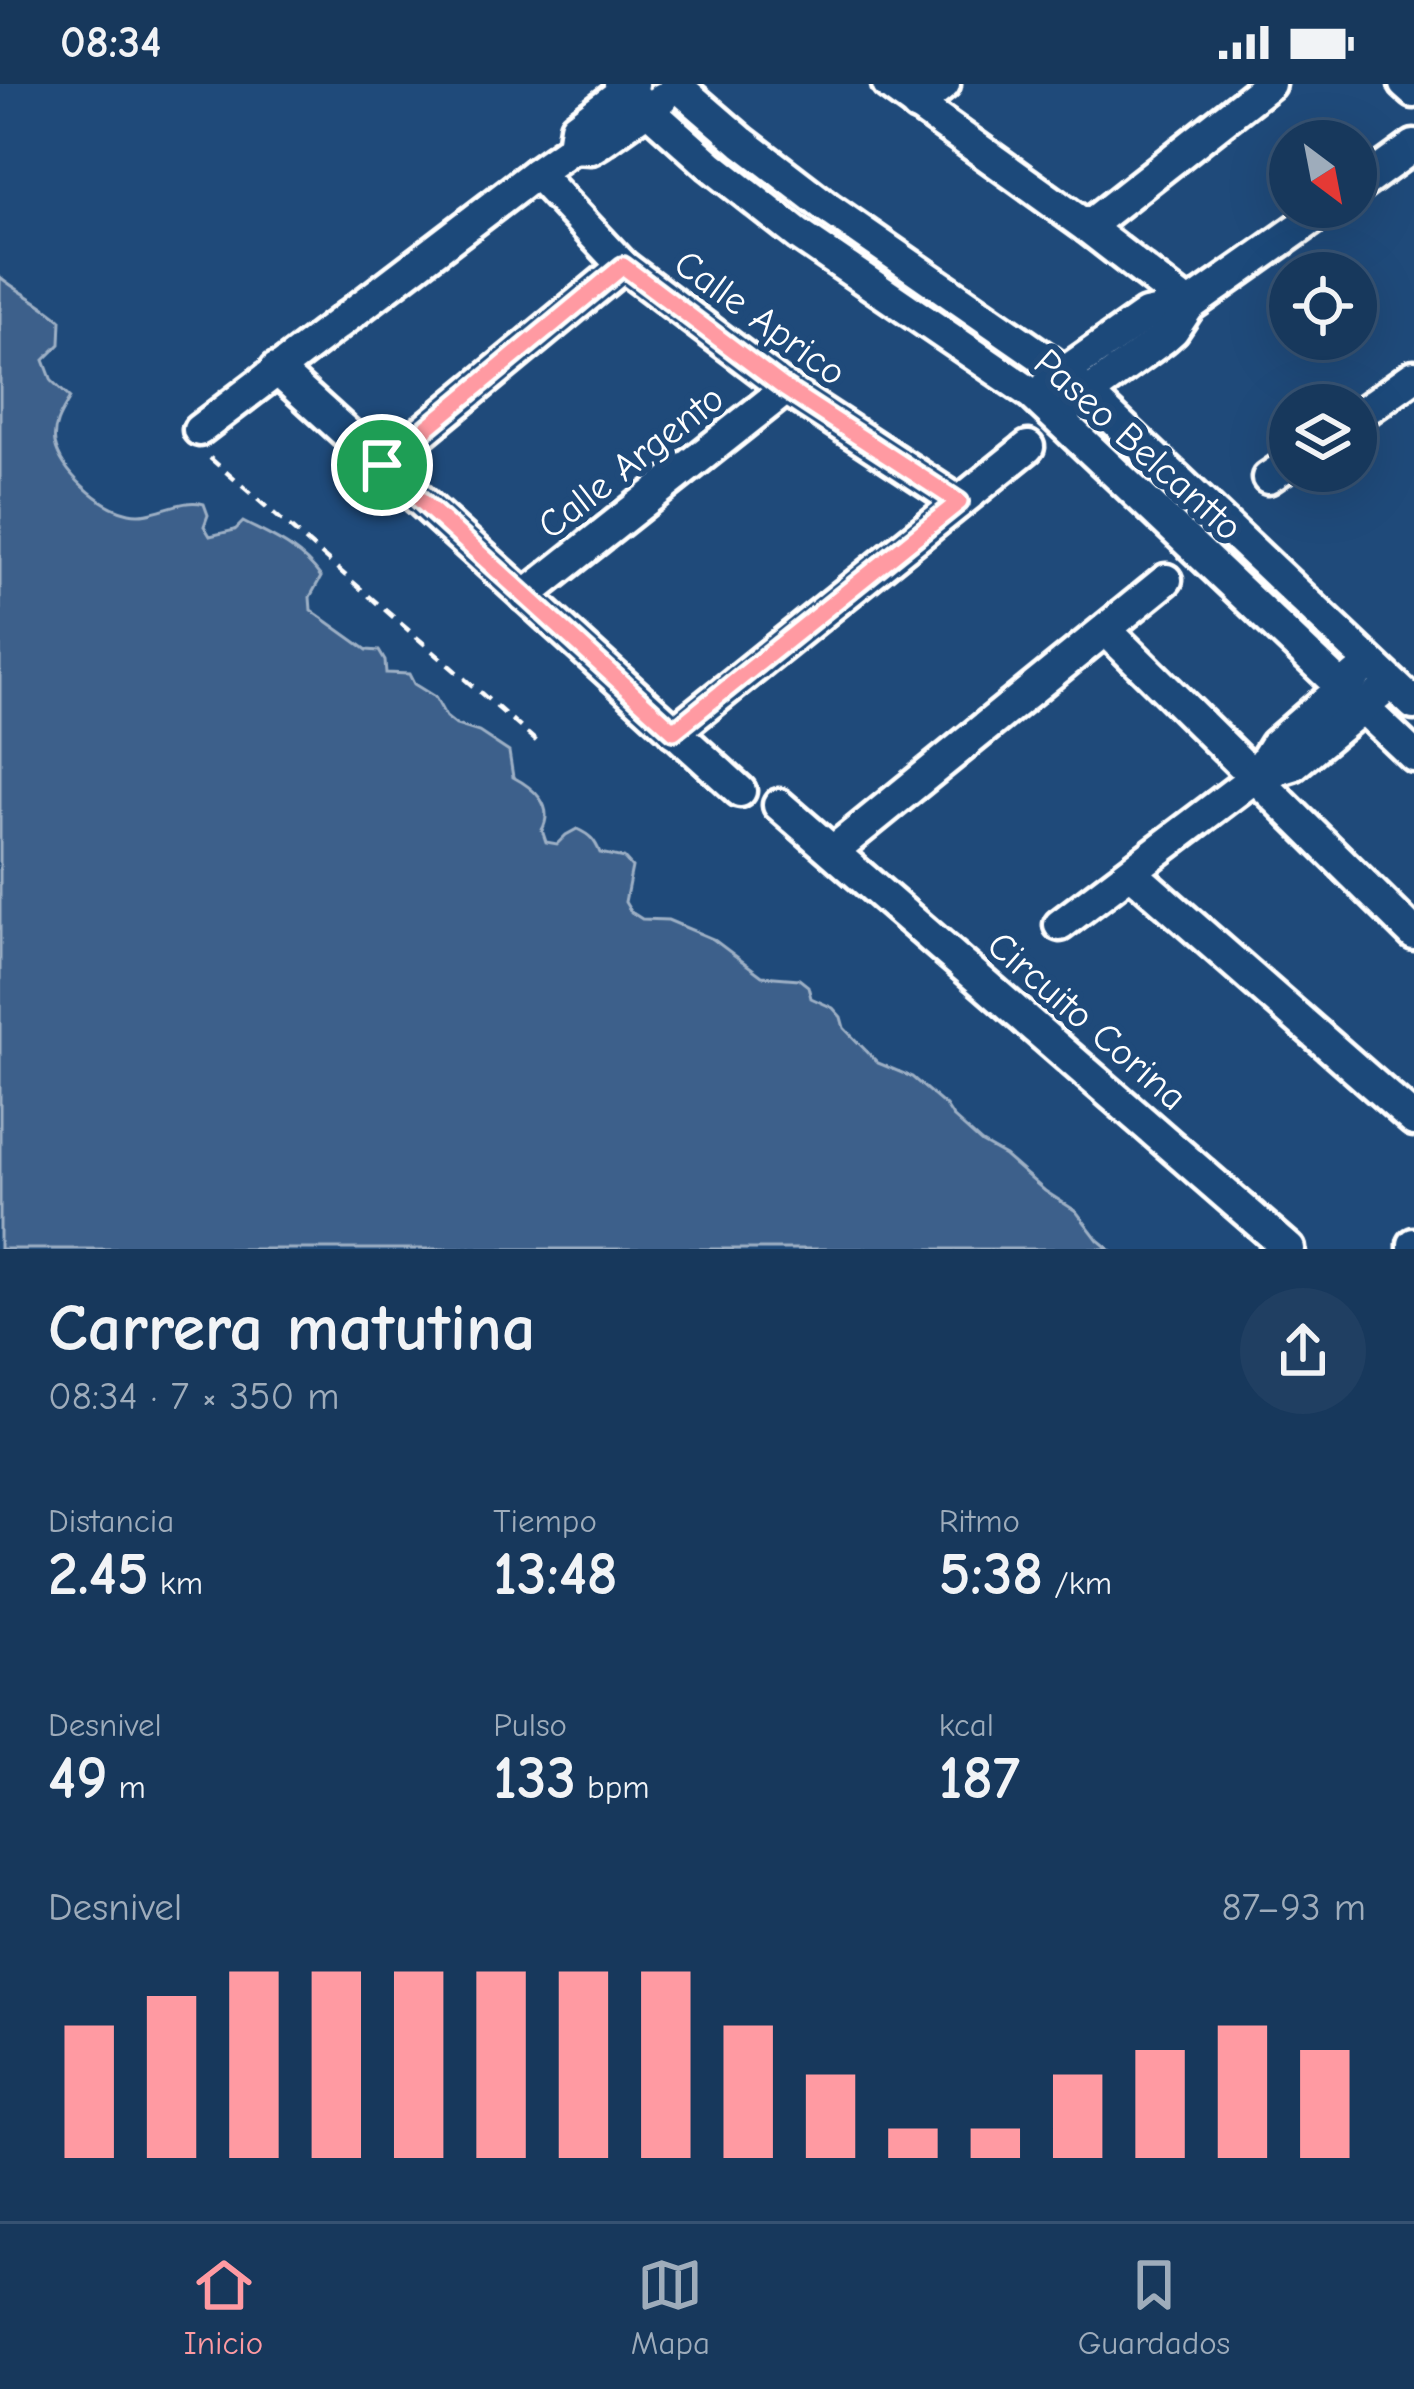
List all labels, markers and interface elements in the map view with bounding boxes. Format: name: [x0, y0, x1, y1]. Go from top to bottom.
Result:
text: 08:34: [60, 16, 161, 68]
north arrow: [1269, 120, 1377, 228]
map controls: [1269, 120, 1377, 492]
street label: Calle Aprico: [666, 241, 854, 395]
button: locate: [1269, 252, 1377, 360]
street label: Paseo Belcantto: [1025, 340, 1251, 550]
street label: Calle Argento: [529, 376, 733, 548]
button: layers: [1269, 384, 1377, 492]
pin: [331, 414, 433, 516]
icon: arrive: [349, 432, 415, 498]
street label: Circuito Corina: [978, 922, 1196, 1120]
button: share: [1240, 1288, 1366, 1414]
text: Carrera matutina: [48, 1291, 535, 1367]
text: 08:34 · 7 × 350 m: [48, 1374, 340, 1419]
text: Distancia: [48, 1502, 174, 1540]
text: Tiempo: [493, 1502, 597, 1540]
text: Ritmo: [939, 1502, 1020, 1540]
text: 2.45: [48, 1540, 149, 1609]
text: 13:48: [493, 1540, 618, 1609]
text: 5:38: [939, 1540, 1043, 1609]
text: km: [149, 1564, 203, 1602]
text: /km: [1043, 1564, 1112, 1602]
text: Desnivel: [48, 1706, 162, 1744]
text: Pulso: [493, 1706, 567, 1744]
text: kcal: [939, 1706, 994, 1744]
text: 49: [48, 1744, 108, 1813]
text: 133: [493, 1744, 576, 1813]
text: 187: [939, 1744, 1020, 1813]
text: m: [108, 1768, 146, 1806]
text: bpm: [576, 1768, 650, 1806]
text: Desnivel: [48, 1885, 182, 1930]
text: 87–93 m: [1221, 1885, 1366, 1930]
tab: Inicio: [184, 2252, 263, 2362]
tab: Mapa: [631, 2252, 710, 2362]
tab: Guardados: [1078, 2252, 1230, 2362]

